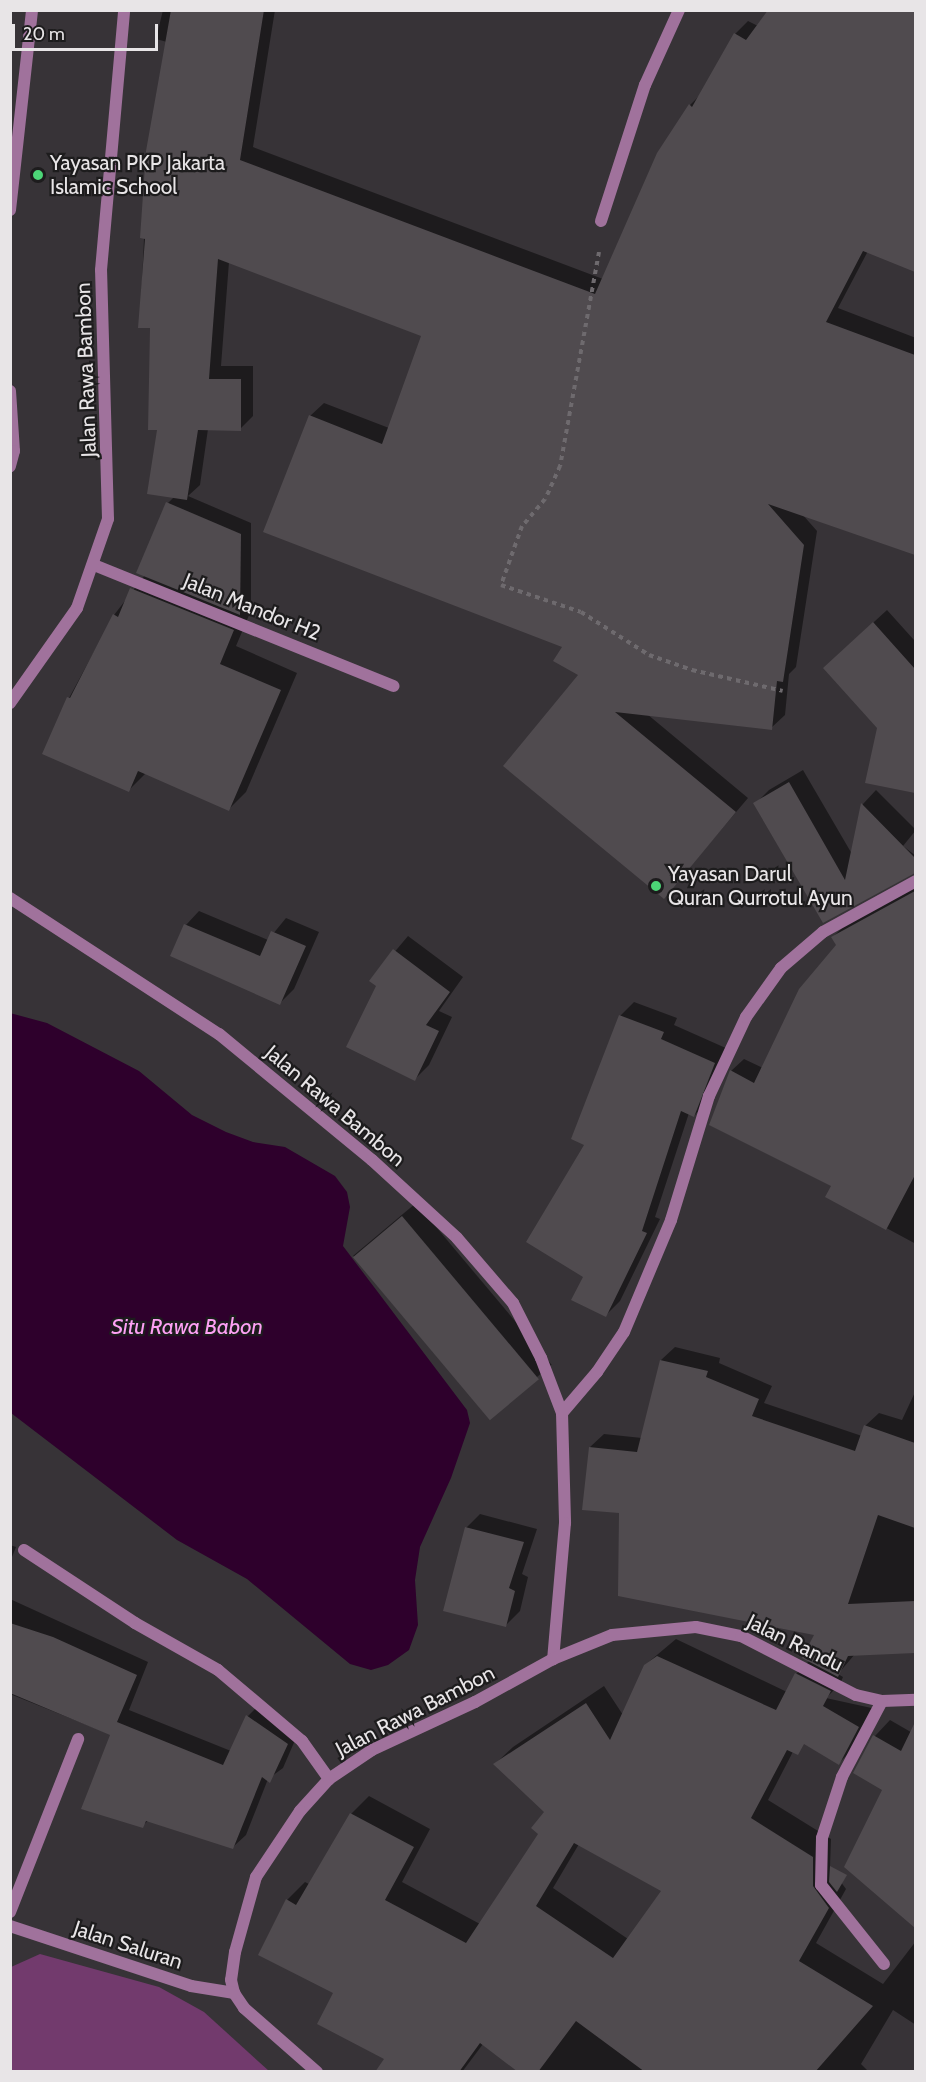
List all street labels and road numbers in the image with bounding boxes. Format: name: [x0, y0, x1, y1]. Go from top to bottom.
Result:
street label: Jalan Rawa Bambon: [70, 282, 102, 458]
street label: Jalan Mandor H2: [180, 568, 324, 646]
street label: Jalan Rawa Bambon: [260, 1040, 410, 1172]
street label: Jalan Randu: [743, 1609, 847, 1677]
street label: Jalan Rawa Bambon: [331, 1660, 499, 1762]
street label: Jalan Saluran: [70, 1916, 186, 1974]

